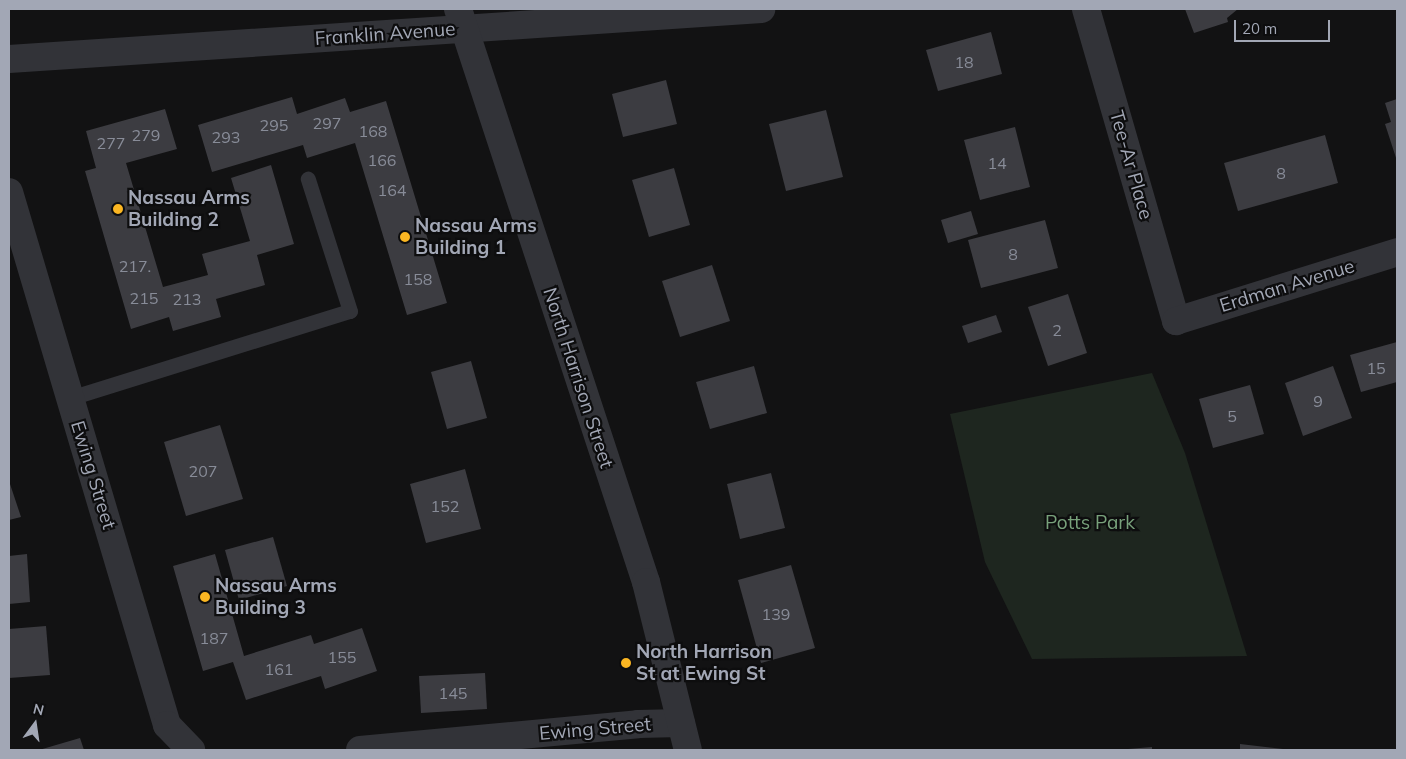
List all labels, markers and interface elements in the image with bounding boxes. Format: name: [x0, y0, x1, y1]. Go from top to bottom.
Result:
scale bar: [1236, 10, 1332, 42]
street label: Franklin Avenue: [314, 18, 456, 50]
text: 20 m: [1242, 19, 1277, 38]
house number: 18: [954, 52, 974, 72]
street label: Tee-Ar Place: [1105, 108, 1157, 222]
house number: 297: [313, 113, 341, 133]
house number: 295: [260, 115, 288, 135]
house number: 168: [359, 121, 387, 141]
house number: 279: [132, 125, 160, 145]
house number: 293: [212, 127, 240, 147]
house number: 277: [97, 133, 125, 153]
house number: 166: [368, 150, 396, 170]
house number: 14: [987, 153, 1007, 173]
house number: 8: [1276, 163, 1286, 183]
house number: 164: [378, 180, 406, 200]
place label: Nassau Arms Building 2: [128, 187, 250, 231]
marker: Nassau Arms Building 2: [112, 203, 124, 215]
place label: Nassau Arms Building 1: [415, 215, 537, 259]
marker: Nassau Arms Building 1: [399, 231, 411, 243]
house number: 8: [1008, 244, 1018, 264]
street label: Erdman Avenue: [1217, 255, 1357, 317]
house number: 217.: [119, 256, 151, 276]
house number: 158: [404, 269, 432, 289]
street label: North Harrison Street: [538, 285, 618, 471]
house number: 215: [130, 288, 158, 308]
house number: 213: [173, 289, 201, 309]
house number: 2: [1052, 320, 1062, 340]
house number: 15: [1366, 358, 1386, 378]
house number: 9: [1313, 391, 1323, 411]
house number: 5: [1227, 406, 1237, 426]
street label: Ewing Street: [66, 418, 120, 532]
house number: 207: [189, 461, 217, 481]
house number: 152: [431, 496, 459, 516]
park label: Potts Park: [1045, 512, 1135, 534]
place label: Nassau Arms Building 3: [215, 575, 337, 619]
marker: Nassau Arms Building 3: [199, 591, 211, 603]
house number: 139: [762, 604, 790, 624]
house number: 187: [200, 628, 228, 648]
place label: North Harrison St at Ewing St: [636, 641, 772, 685]
house number: 155: [328, 647, 356, 667]
marker: North Harrison St at Ewing St: [620, 657, 632, 669]
house number: 161: [265, 659, 293, 679]
house number: 145: [439, 683, 467, 703]
north arrow: [10, 699, 60, 749]
text: N: [31, 699, 46, 719]
street label: Ewing Street: [538, 713, 652, 745]

